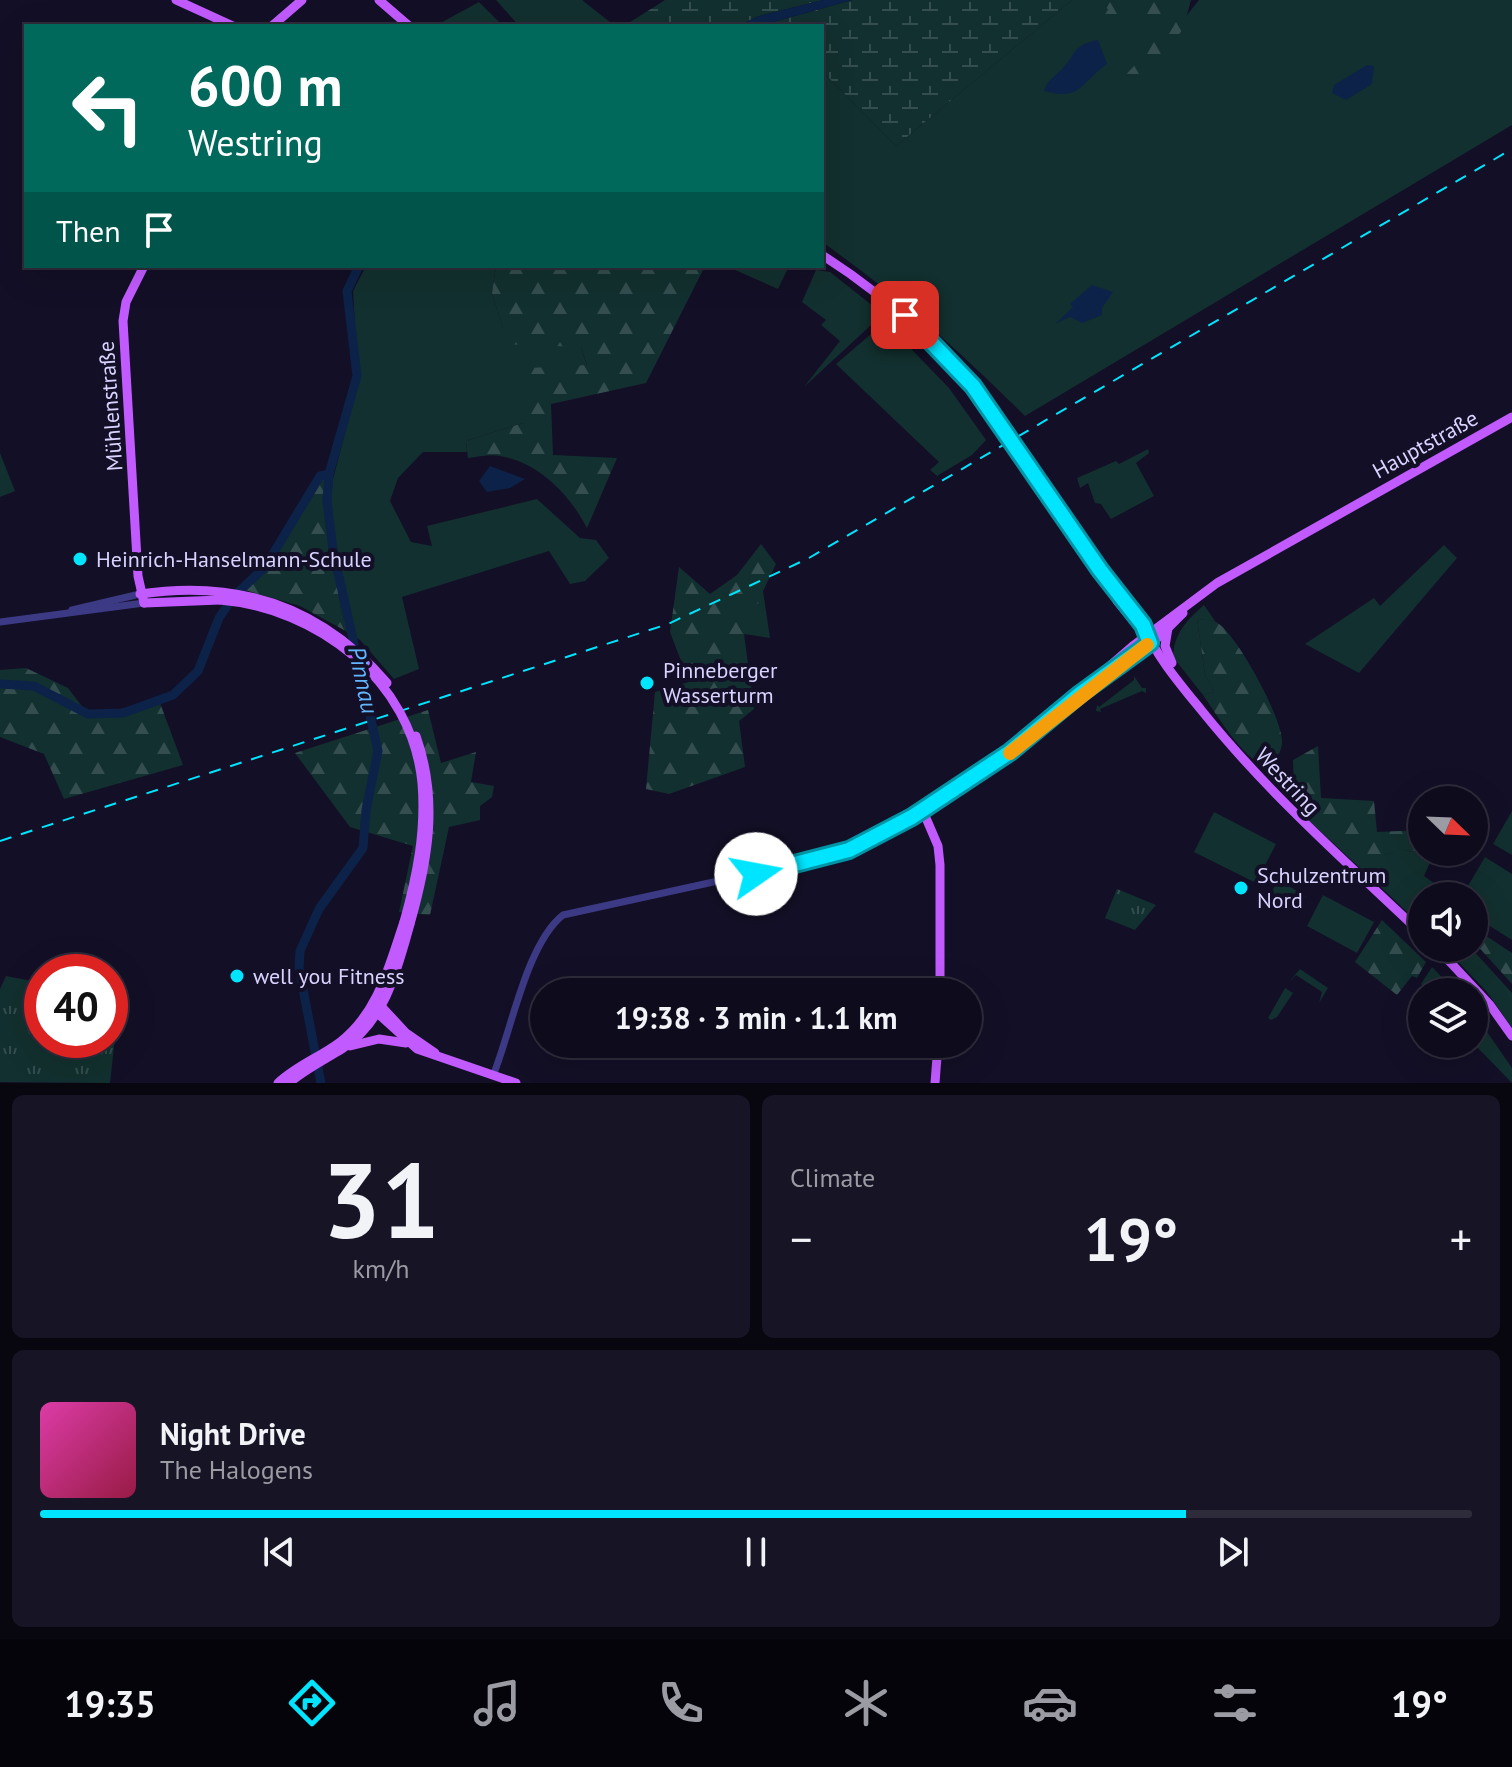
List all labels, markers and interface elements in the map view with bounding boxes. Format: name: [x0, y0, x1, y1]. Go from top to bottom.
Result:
text: 600 m: [188, 49, 343, 121]
icon: left: [56, 56, 160, 160]
text: Westring: [188, 119, 323, 166]
icon: arrive: [137, 208, 181, 252]
text: Then: [56, 211, 121, 250]
pin: [871, 281, 939, 349]
icon: arrive: [883, 293, 927, 337]
street label: Mühlenstraße: [91, 340, 129, 472]
street label: Hauptstraße: [1367, 404, 1483, 484]
place label: Heinrich-Hanselmann-Schule: [96, 545, 372, 573]
marker: Heinrich-Hanselmann-Schule: [71, 550, 89, 568]
water label: Pinnau: [341, 643, 386, 716]
place label: Pinneberger Wasserturm: [663, 656, 778, 709]
marker: Pinneberger Wasserturm: [638, 674, 656, 692]
street label: Westring: [1250, 741, 1326, 821]
north arrow: [1408, 786, 1488, 866]
map controls: [1408, 786, 1488, 1058]
position arrow: [714, 832, 798, 916]
place label: Schulzentrum Nord: [1257, 861, 1386, 914]
marker: Schulzentrum Nord: [1232, 879, 1250, 897]
button: sound: [1408, 882, 1488, 962]
speed limit sign: 40: [24, 954, 128, 1058]
place label: well you Fitness: [253, 962, 405, 990]
marker: well you Fitness: [228, 967, 246, 985]
button: layers: [1408, 978, 1488, 1058]
text: 19:38 · 3 min · 1.1 km: [615, 998, 897, 1037]
text: 31: [322, 1132, 440, 1267]
text: Climate: [790, 1161, 875, 1194]
text: 19°: [1084, 1200, 1178, 1278]
text: −: [790, 1210, 812, 1267]
text: +: [1450, 1210, 1472, 1267]
text: km/h: [353, 1252, 410, 1285]
text: Night Drive: [160, 1414, 306, 1453]
text: The Halogens: [160, 1453, 313, 1486]
icon: previous: [257, 1530, 301, 1574]
icon: pause: [734, 1530, 778, 1574]
icon: next: [1211, 1530, 1255, 1574]
icon: directions: [284, 1675, 340, 1731]
icon: music: [469, 1675, 525, 1731]
icon: phone: [653, 1675, 709, 1731]
icon: climate: [838, 1675, 894, 1731]
icon: car: [1022, 1675, 1078, 1731]
icon: filters: [1207, 1675, 1263, 1731]
text: 19:35: [64, 1680, 156, 1727]
text: 19°: [1391, 1680, 1448, 1727]

